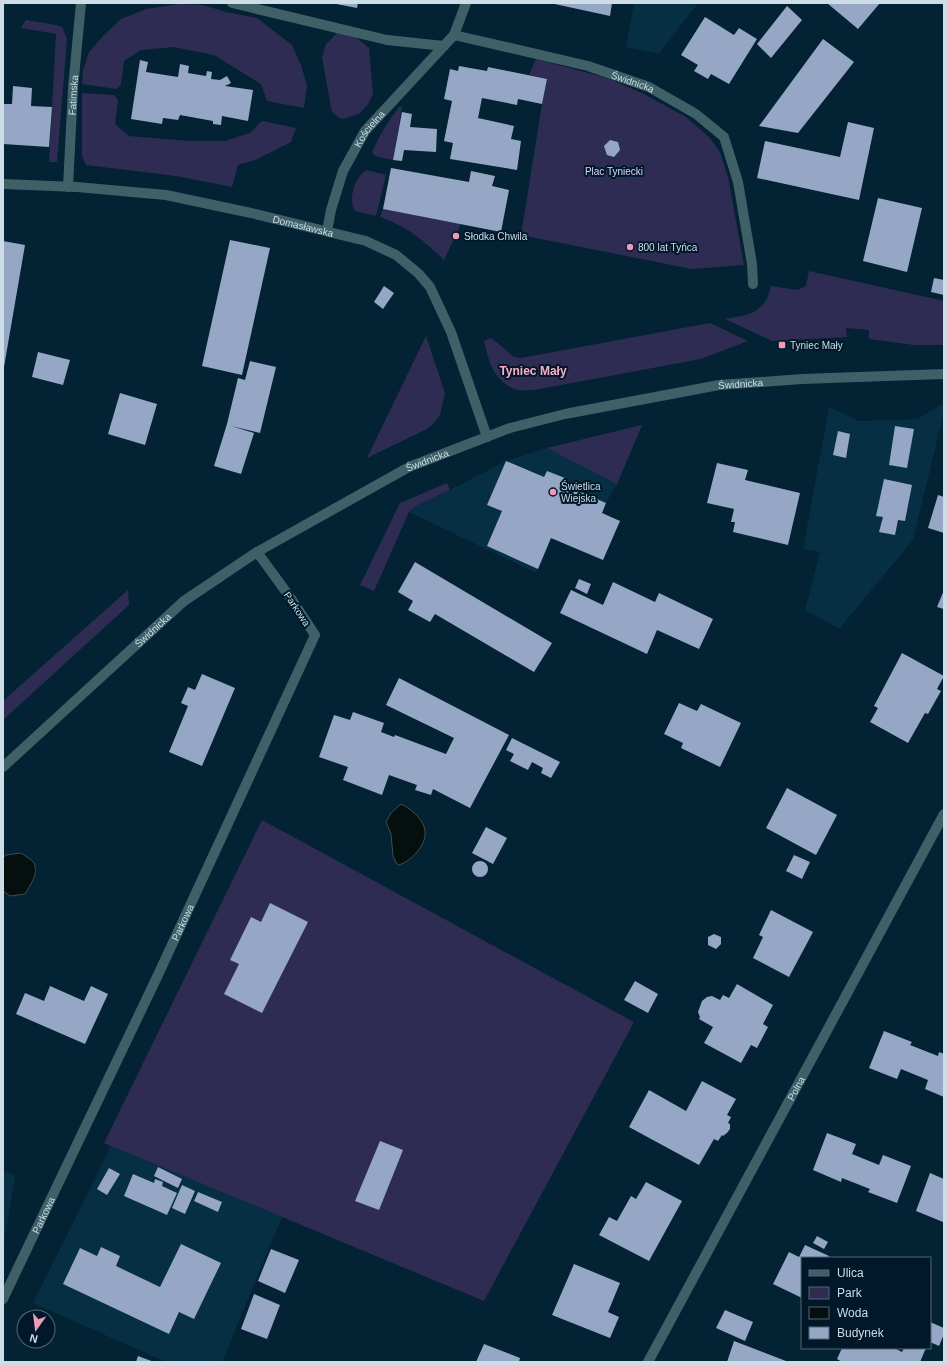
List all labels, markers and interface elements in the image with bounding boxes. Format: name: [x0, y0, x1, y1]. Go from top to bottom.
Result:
street label: Świdnicka: [610, 68, 657, 95]
street label: Fatimska: [66, 74, 80, 116]
street label: Kościelna: [352, 108, 387, 149]
park label: Plac Tyniecki: [585, 166, 643, 177]
street label: Domasławska: [272, 213, 335, 239]
marker: Słodka Chwila: [451, 231, 461, 241]
place label: Słodka Chwila: [464, 231, 528, 242]
marker: 800 lat Tyńca: [625, 242, 635, 252]
place label: 800 lat Tyńca: [638, 242, 698, 253]
marker: Tyniec Mały: [777, 340, 787, 350]
place label: Tyniec Mały: [790, 340, 843, 351]
district label: Tyniec Mały: [499, 364, 567, 378]
street label: Świdnicka: [718, 376, 764, 391]
street label: Świdnicka: [404, 447, 450, 473]
place label: Świetlica Wiejska: [561, 480, 601, 504]
marker: Świetlica Wiejska: [548, 487, 558, 497]
street label: Parkowa: [282, 590, 313, 629]
street label: Świdnicka: [132, 610, 173, 649]
street label: Parkowa: [169, 902, 196, 942]
street label: Polna: [785, 1074, 807, 1102]
street label: Parkowa: [30, 1195, 57, 1235]
legend: [801, 1257, 931, 1349]
text: Ulica: [837, 1266, 864, 1280]
text: Park: [837, 1286, 863, 1300]
text: Woda: [837, 1306, 868, 1320]
north arrow: [16, 1309, 56, 1349]
text: Budynek: [837, 1326, 885, 1340]
text: N: [28, 1332, 39, 1345]

